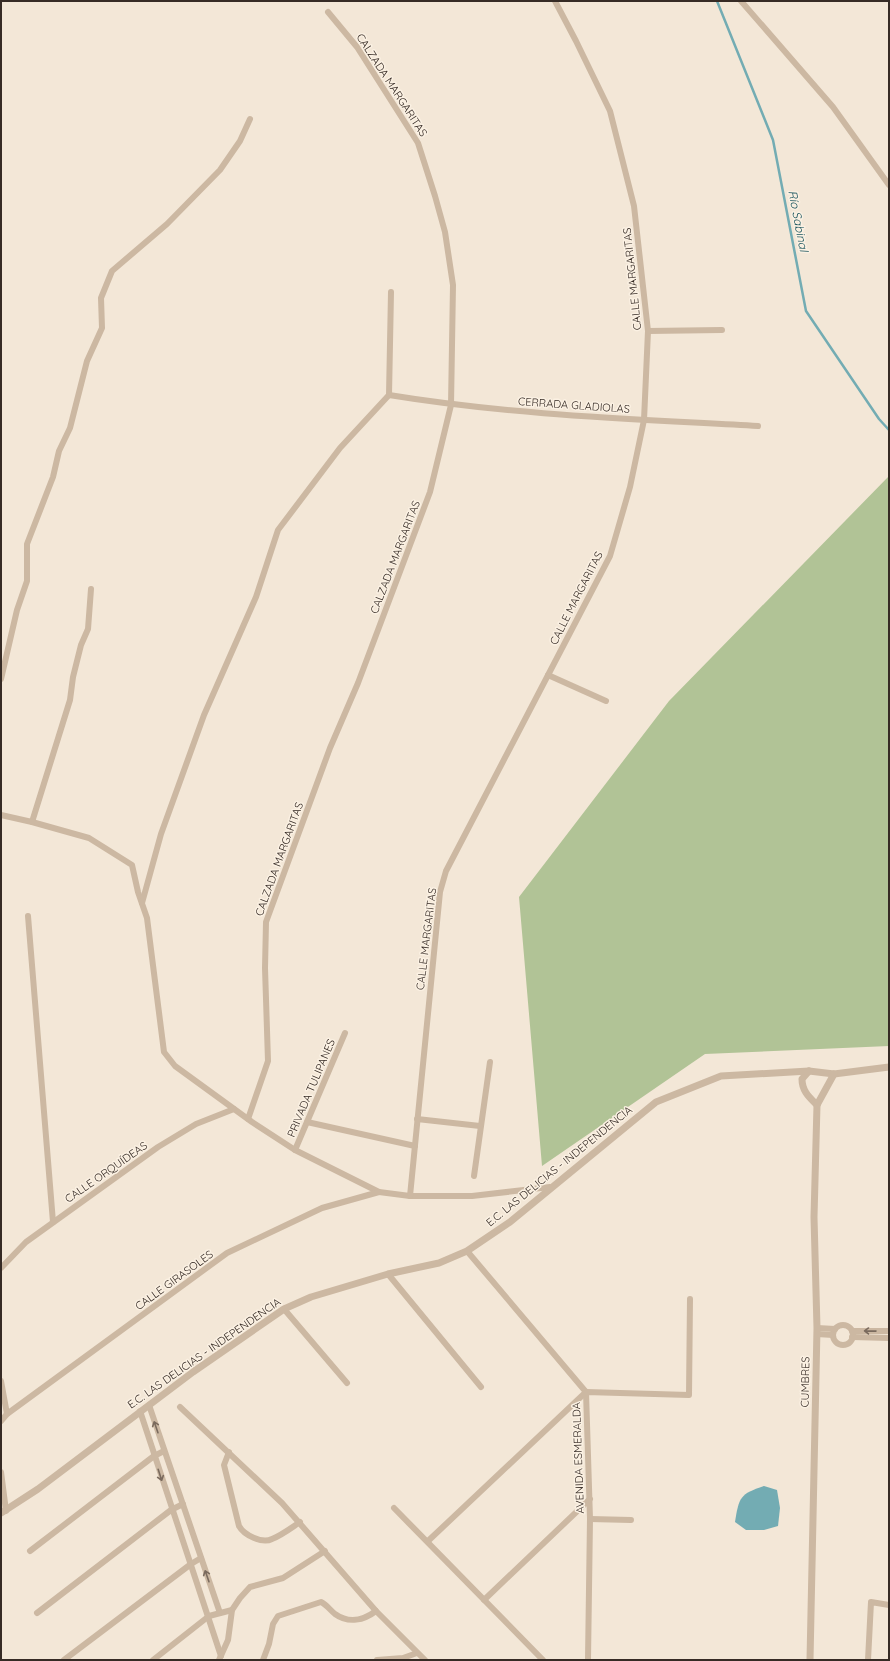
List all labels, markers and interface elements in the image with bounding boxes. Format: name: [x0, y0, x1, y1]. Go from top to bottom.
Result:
street label: CALZADA MARGARITAS: [353, 31, 431, 139]
water label: Río Sabinal: [785, 189, 812, 254]
street label: CALLE MARGARITAS: [620, 227, 644, 331]
street label: CERRADA GLADIOLAS: [518, 394, 630, 416]
street label: CALZADA MARGARITAS: [367, 498, 423, 616]
street label: CALLE MARGARITAS: [546, 549, 606, 647]
street label: CALZADA MARGARITAS: [252, 800, 306, 918]
street label: CALLE MARGARITAS: [413, 887, 439, 991]
street label: PRIVADA TULIPANES: [284, 1037, 338, 1139]
street label: E.C. LAS DELICIAS - INDEPENDENCIA: [483, 1103, 635, 1229]
street label: CALLE ORQUÍDEAS: [62, 1138, 150, 1206]
street label: CALLE GIRASOLES: [132, 1247, 216, 1313]
street label: E.C. LAS DELICIAS - INDEPENDENCIA: [125, 1295, 283, 1411]
one-way arrow: [864, 1327, 877, 1335]
street label: CUMBRES: [798, 1356, 812, 1408]
street label: AVENIDA ESMERALDA: [569, 1402, 587, 1514]
one-way arrow: [152, 1420, 159, 1433]
one-way arrow: [157, 1468, 164, 1481]
one-way arrow: [203, 1571, 211, 1583]

